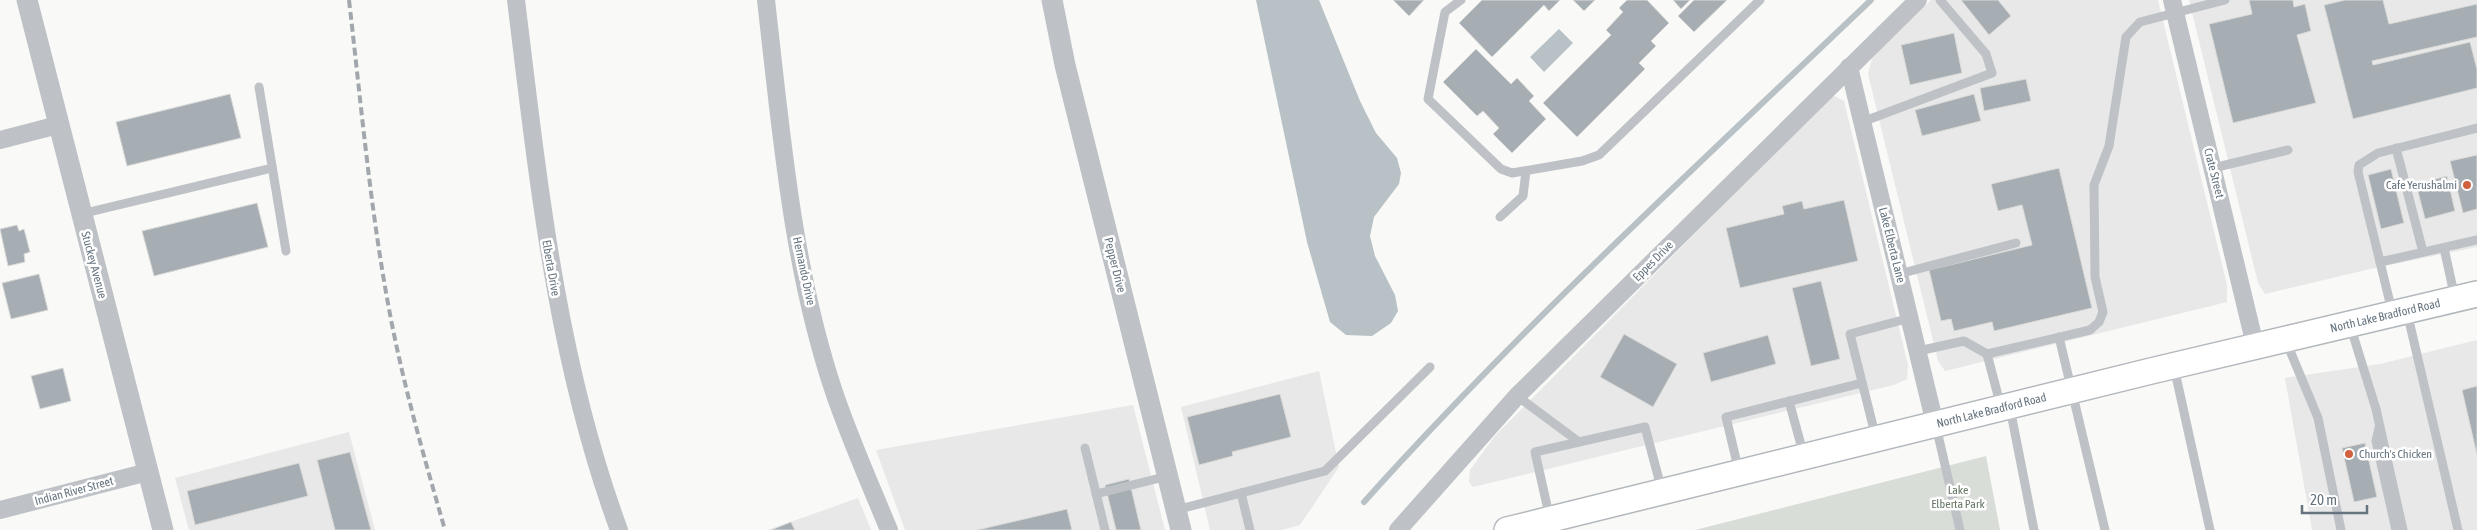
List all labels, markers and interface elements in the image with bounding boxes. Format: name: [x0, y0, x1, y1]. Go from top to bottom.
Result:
street label: Crate Street: [2201, 147, 2227, 200]
place label: Cafe Yerushalmi: [2386, 178, 2457, 192]
marker: Cafe Yerushalmi: [2461, 179, 2473, 191]
street label: Lake Elberta Lane: [1876, 206, 1908, 284]
street label: Stuckey Avenue: [78, 230, 110, 300]
street label: Hernando Drive: [790, 236, 818, 306]
street label: Pepper Drive: [1101, 236, 1129, 294]
street label: Eppes Drive: [1630, 238, 1676, 284]
street label: Elberta Drive: [539, 239, 563, 297]
street label: North Lake Bradford Road: [2329, 296, 2442, 335]
street label: North Lake Bradford Road: [1935, 390, 2048, 431]
place label: Church's Chicken: [2359, 447, 2432, 461]
marker: Church's Chicken: [2343, 448, 2355, 460]
street label: Indian River Street: [33, 474, 115, 508]
scale bar: [2302, 482, 2367, 514]
park label: Lake Elberta Park: [1931, 483, 1985, 511]
text: 20 m: [2310, 491, 2337, 508]

